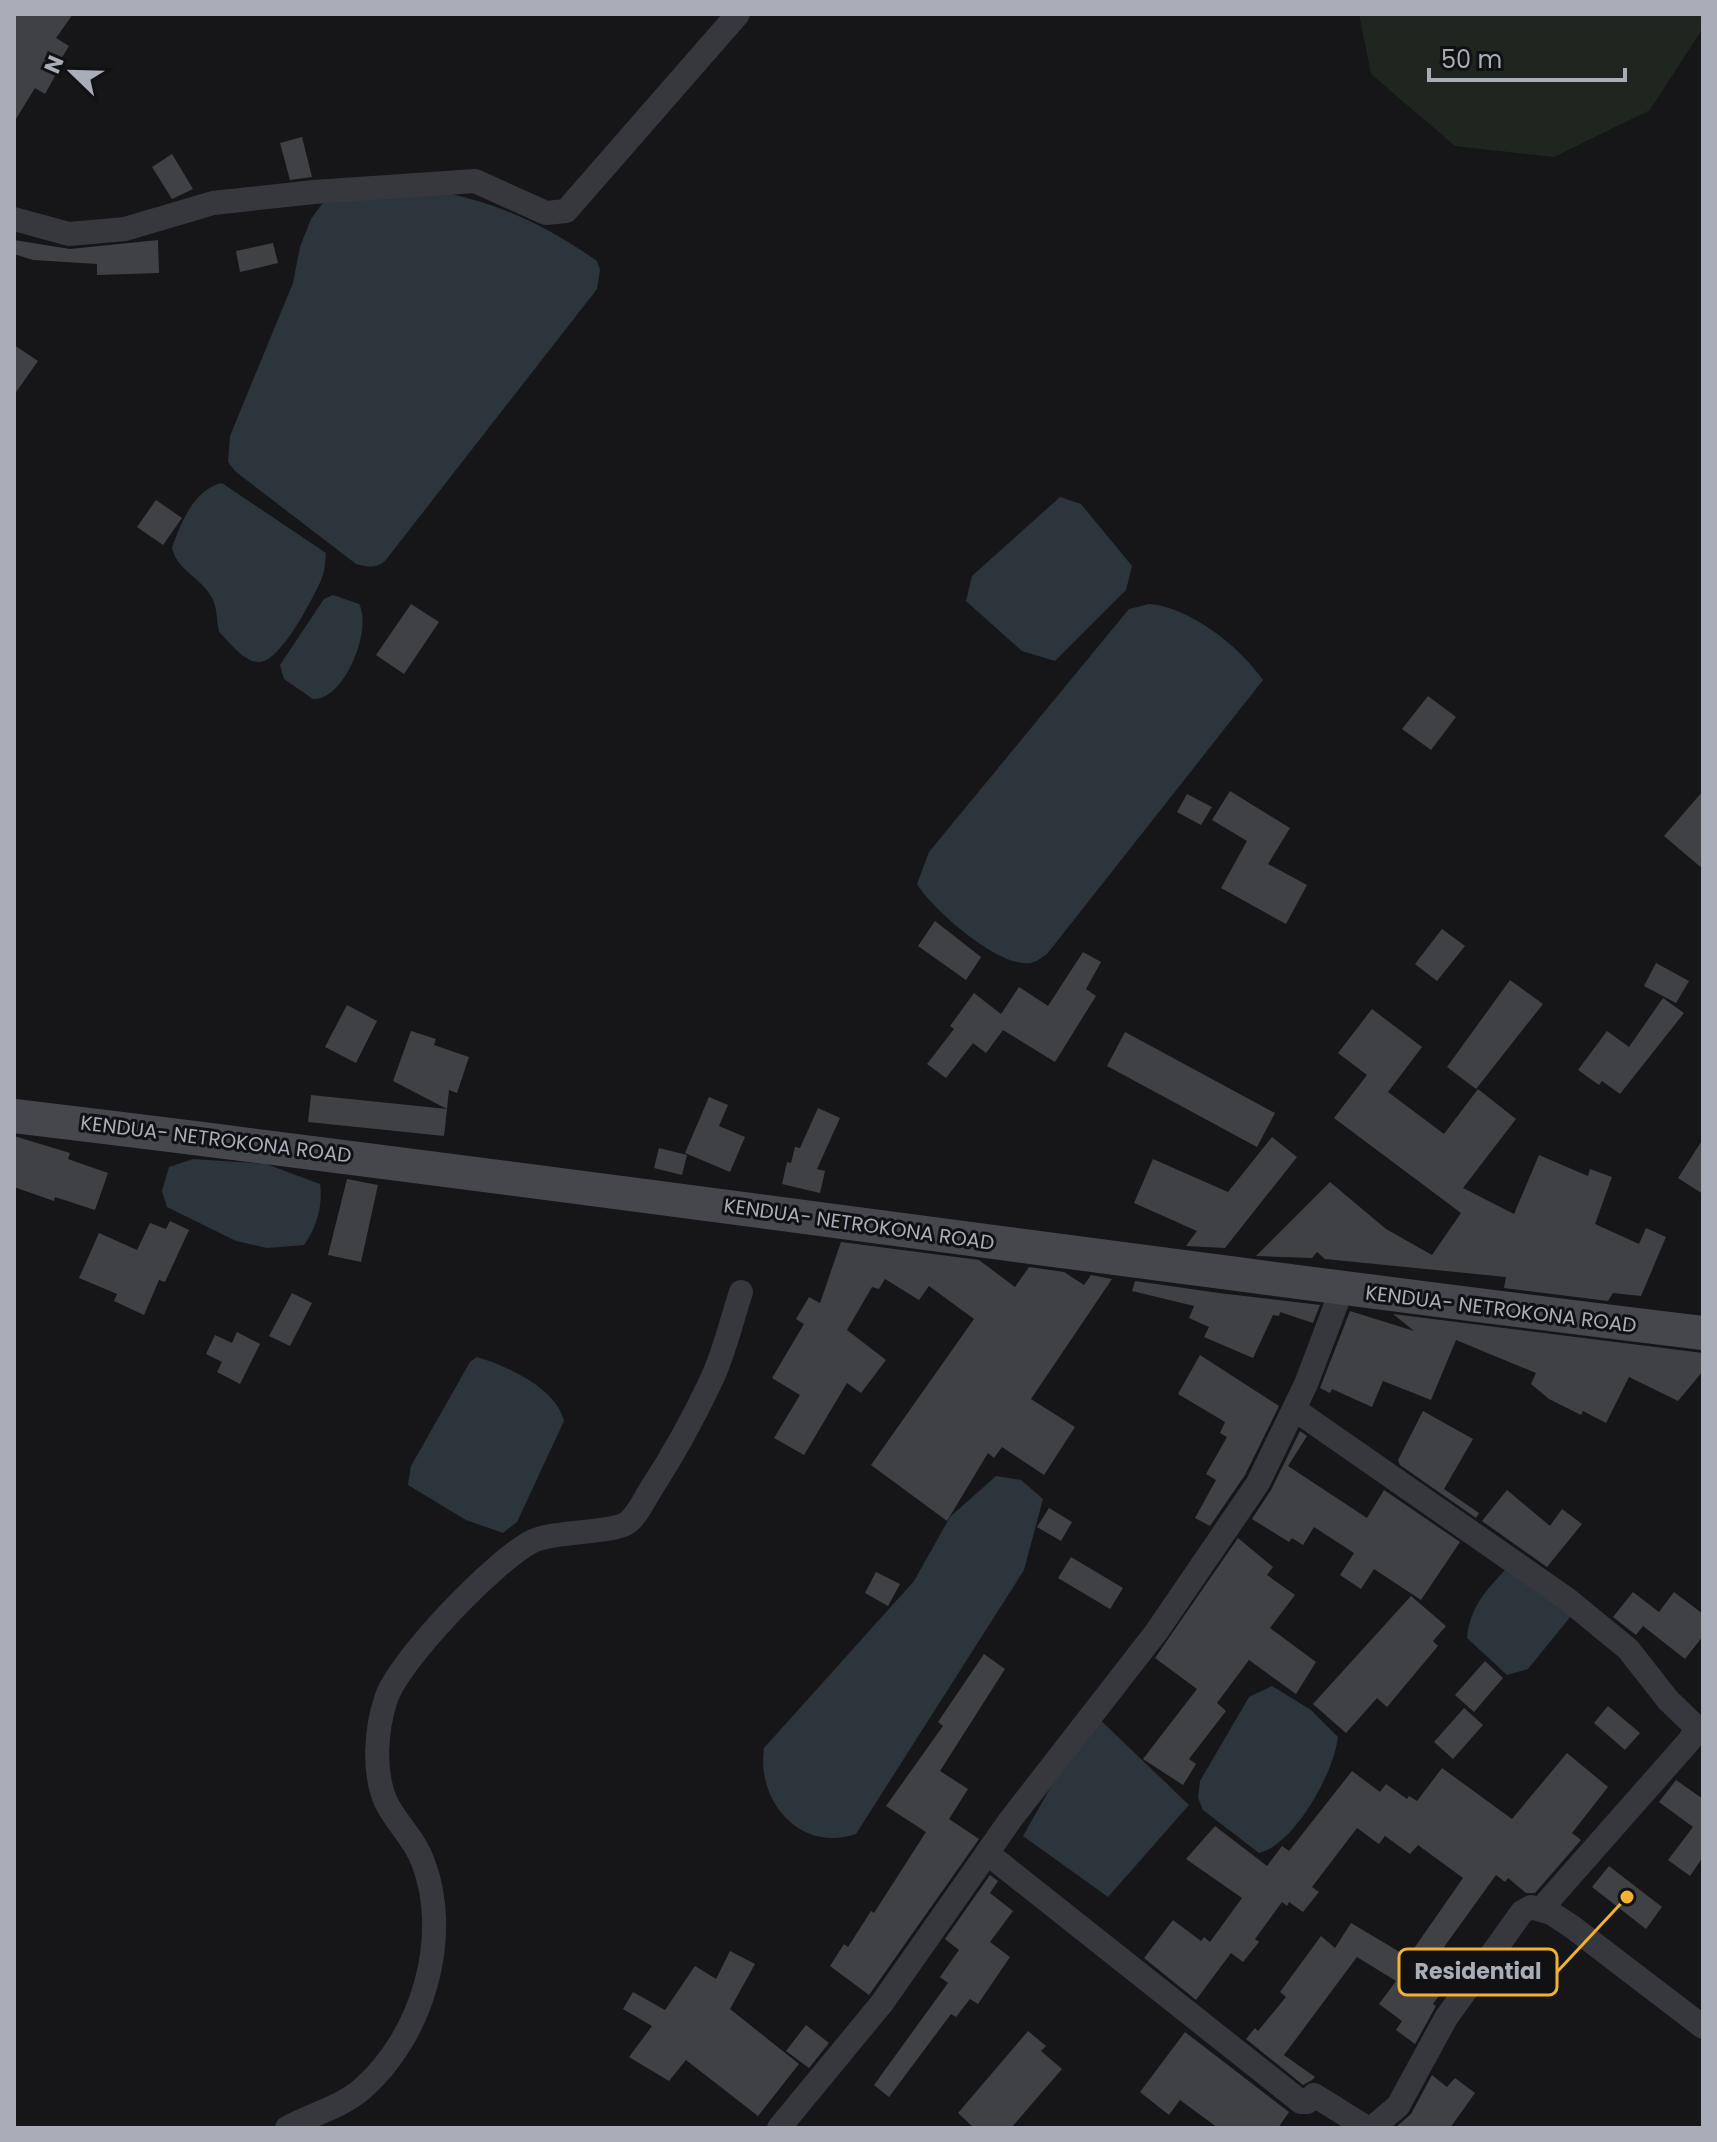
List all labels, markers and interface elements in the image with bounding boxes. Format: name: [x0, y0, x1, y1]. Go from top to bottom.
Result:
north arrow: [32, 32, 112, 112]
scale bar: [1429, 32, 1625, 82]
text: 50 m: [1441, 43, 1502, 76]
text: N: [37, 51, 72, 78]
street label: KENDUA- NETROKONA ROAD: [79, 1108, 353, 1170]
street label: KENDUA- NETROKONA ROAD: [722, 1191, 996, 1257]
street label: KENDUA- NETROKONA ROAD: [1364, 1278, 1638, 1340]
callout: Residential: [1399, 1949, 1557, 1995]
text: Residential: [1415, 1956, 1541, 1987]

